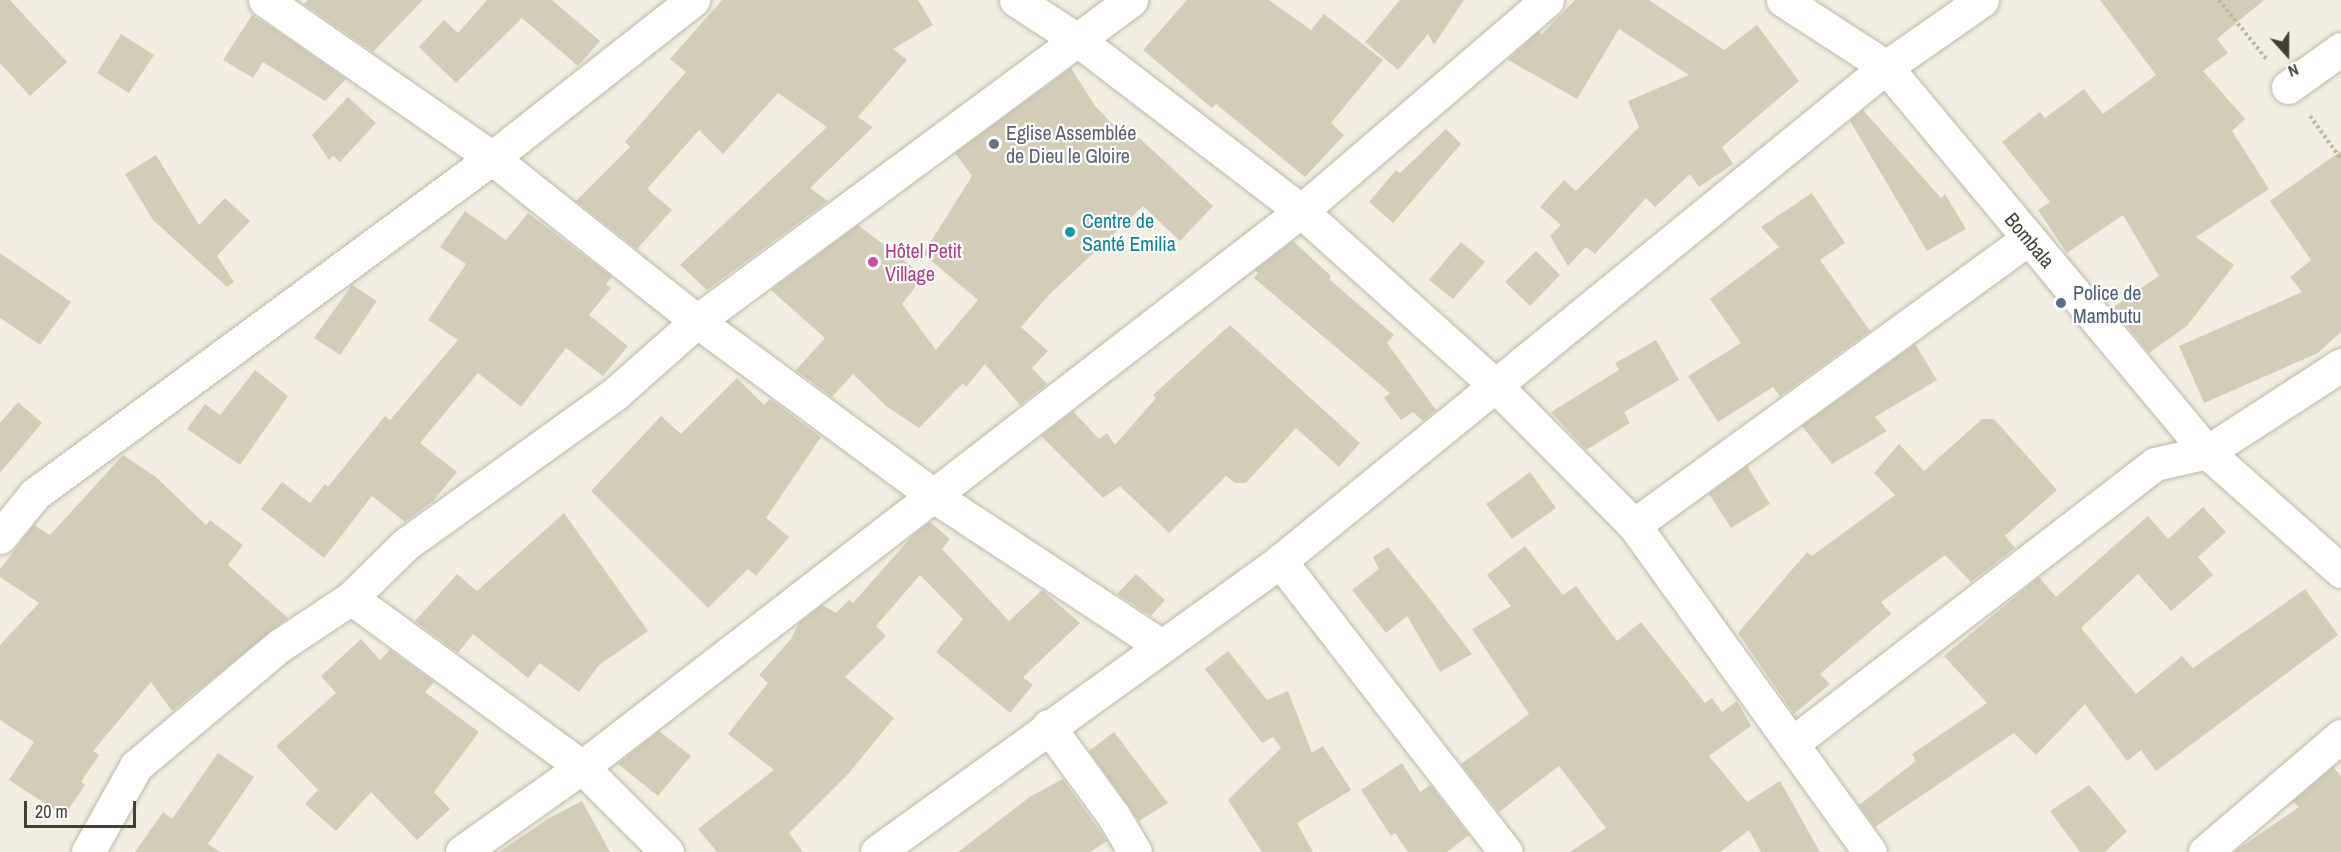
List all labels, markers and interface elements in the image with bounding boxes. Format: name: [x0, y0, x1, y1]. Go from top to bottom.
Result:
north arrow: [2257, 24, 2317, 84]
text: N: [2285, 59, 2302, 83]
place label: Eglise Assemblée de Dieu le Gloire: [1006, 120, 1137, 167]
marker: Eglise Assemblée de Dieu le Gloire: [987, 137, 1001, 151]
street label: Bombala: [2000, 207, 2060, 273]
place label: Centre de Santé Emilia: [1082, 208, 1176, 255]
marker: Centre de Santé Emilia: [1063, 225, 1077, 239]
place label: Hôtel Petit Village: [885, 238, 962, 285]
marker: Hôtel Petit Village: [866, 255, 880, 269]
place label: Police de Mambutu: [2073, 280, 2141, 327]
marker: Police de Mambutu: [2054, 296, 2068, 310]
scale bar: [27, 789, 140, 827]
text: 20 m: [35, 799, 68, 824]

